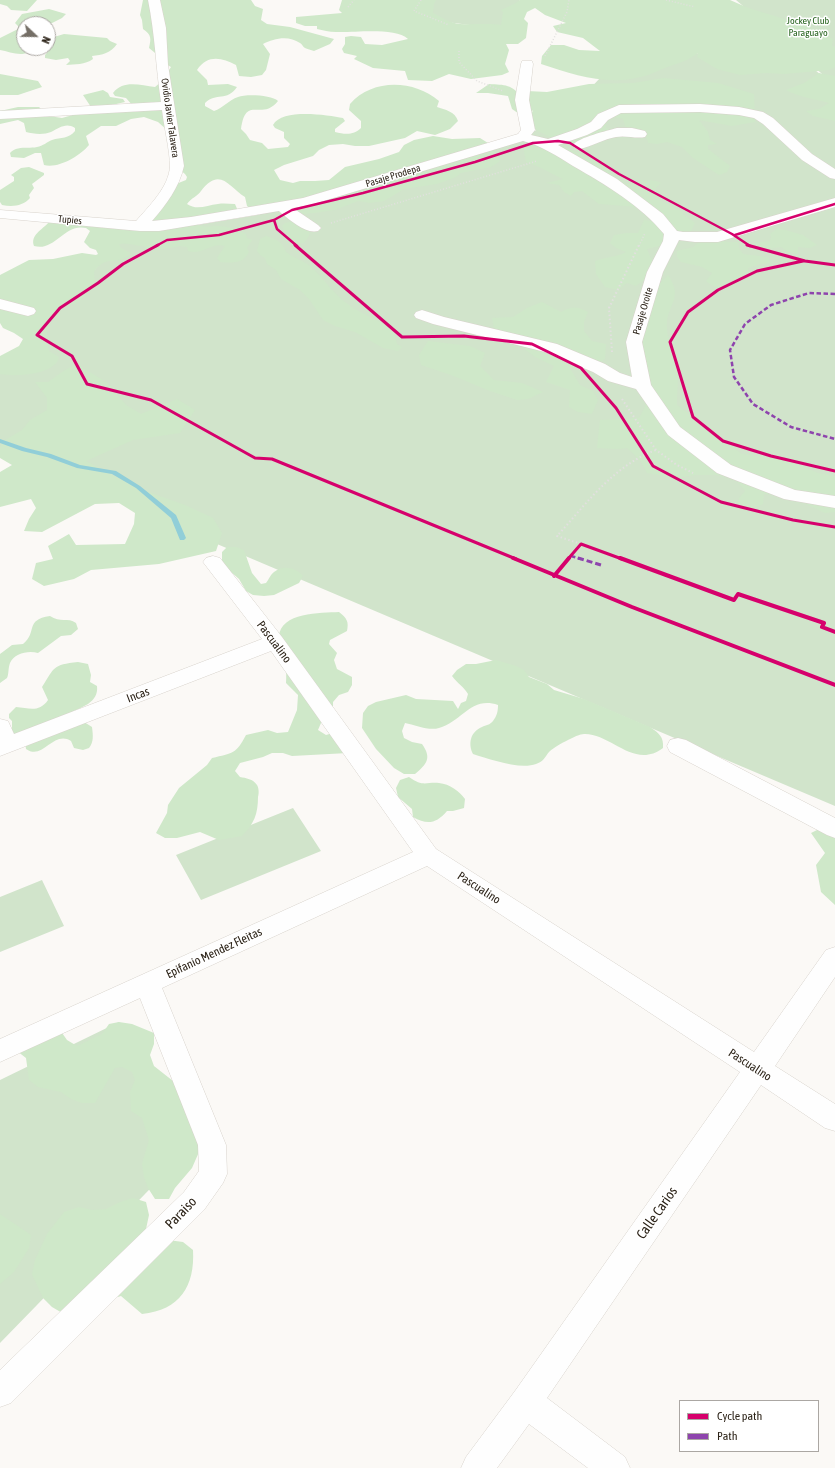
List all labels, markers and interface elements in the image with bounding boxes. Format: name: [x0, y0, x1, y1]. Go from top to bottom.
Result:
park label: Jockey Club Paraguayo: [787, 15, 829, 38]
north arrow: [16, 16, 56, 56]
text: N: [39, 35, 53, 45]
street label: Ovidio Javier Talavera: [158, 78, 182, 158]
street label: Pasaje Prodepa: [364, 162, 422, 190]
street label: Tupies: [58, 213, 82, 227]
street label: Pasaje Oroite: [630, 286, 656, 336]
street label: Pascualino: [254, 618, 294, 666]
street label: Incas: [125, 684, 151, 706]
street label: Pascualino: [455, 869, 503, 907]
street label: Epifanio Mendez Fleitas: [164, 924, 264, 982]
street label: Pascualino: [726, 1046, 774, 1084]
street label: Calle Carios: [633, 1184, 681, 1242]
street label: Paraiso: [162, 1193, 200, 1233]
legend: [679, 1400, 819, 1452]
text: Cycle path: [717, 1409, 762, 1423]
text: Path: [717, 1429, 738, 1443]

